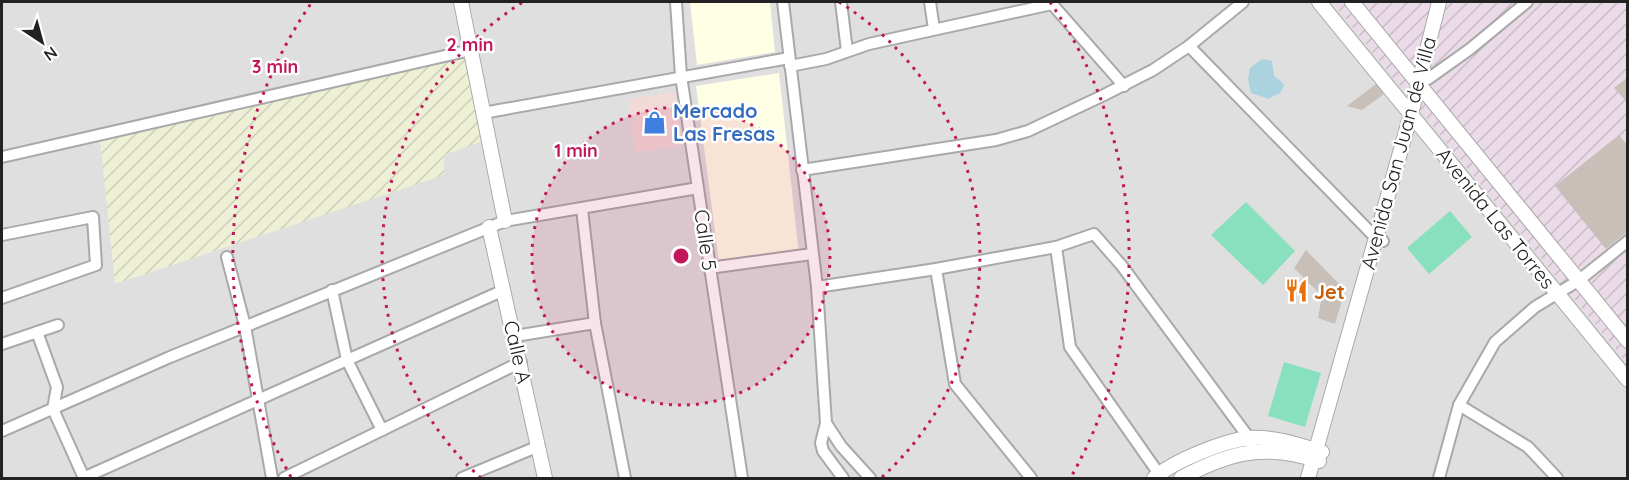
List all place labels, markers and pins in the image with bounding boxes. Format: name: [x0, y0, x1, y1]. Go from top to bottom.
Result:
place label: Mercado Las Fresas: [673, 98, 775, 146]
shop icon: Mercado Las Fresas: [642, 109, 668, 135]
centre of rings: [671, 246, 691, 266]
restaurant icon: Jet: [1283, 278, 1309, 304]
place label: Jet: [1314, 279, 1345, 304]

